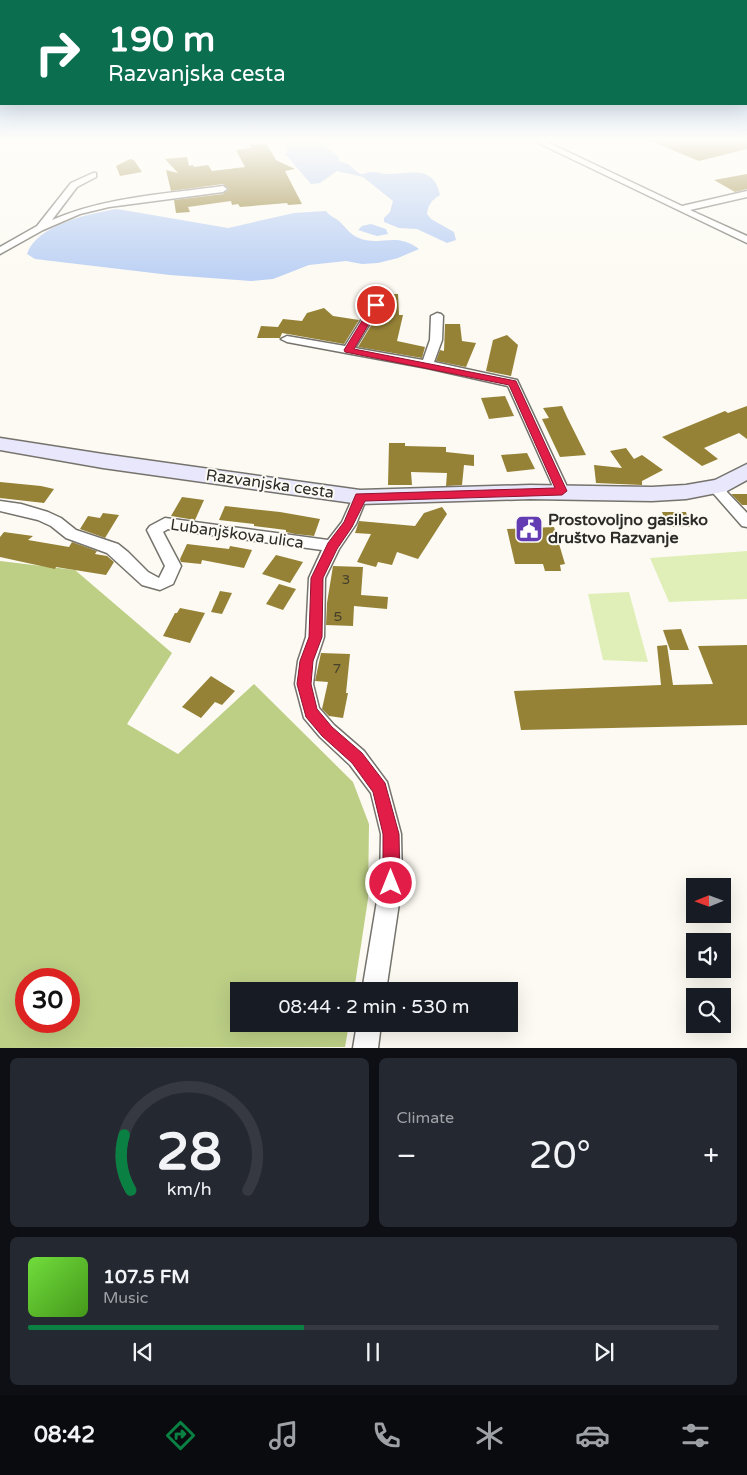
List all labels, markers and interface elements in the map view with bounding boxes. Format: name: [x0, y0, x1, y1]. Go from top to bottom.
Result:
text: 190 m: [108, 19, 215, 61]
icon: right: [25, 20, 90, 85]
text: Razvanjska cesta: [108, 61, 286, 87]
pin: [355, 284, 397, 326]
icon: arrive: [362, 291, 390, 319]
street label: Razvanjska cesta: [205, 465, 335, 503]
place label: Prostovoljno gasilsko društvo Razvanje: [548, 510, 708, 548]
public building icon: Prostovoljno gasilsko društvo Razvanje: [514, 514, 544, 544]
street label: Lubanjškova ulica: [169, 515, 305, 553]
house number: 3: [342, 571, 350, 588]
house number: 5: [334, 608, 342, 625]
house number: 7: [333, 660, 341, 677]
position arrow: [364, 856, 416, 908]
north arrow: [686, 878, 731, 922]
map controls: [686, 878, 731, 1033]
button: sound: [686, 933, 731, 978]
speed limit sign: 30: [15, 968, 80, 1033]
button: search: [686, 988, 731, 1033]
text: 08:44 · 2 min · 530 m: [278, 996, 470, 1018]
text: Climate: [397, 1108, 454, 1128]
text: 28: [157, 1121, 222, 1184]
text: 20°: [529, 1133, 591, 1179]
text: −: [397, 1139, 416, 1173]
text: +: [703, 1139, 719, 1173]
text: km/h: [167, 1179, 212, 1200]
text: 107.5 FM: [103, 1266, 190, 1288]
text: Music: [103, 1288, 148, 1308]
icon: previous: [129, 1338, 157, 1366]
icon: pause: [359, 1338, 387, 1366]
icon: next: [590, 1338, 618, 1366]
icon: directions: [163, 1418, 198, 1453]
icon: music: [266, 1418, 301, 1453]
icon: phone: [369, 1418, 404, 1453]
icon: climate: [472, 1418, 507, 1453]
icon: car: [575, 1418, 610, 1453]
icon: filters: [678, 1418, 713, 1453]
text: 08:42: [34, 1422, 95, 1448]

